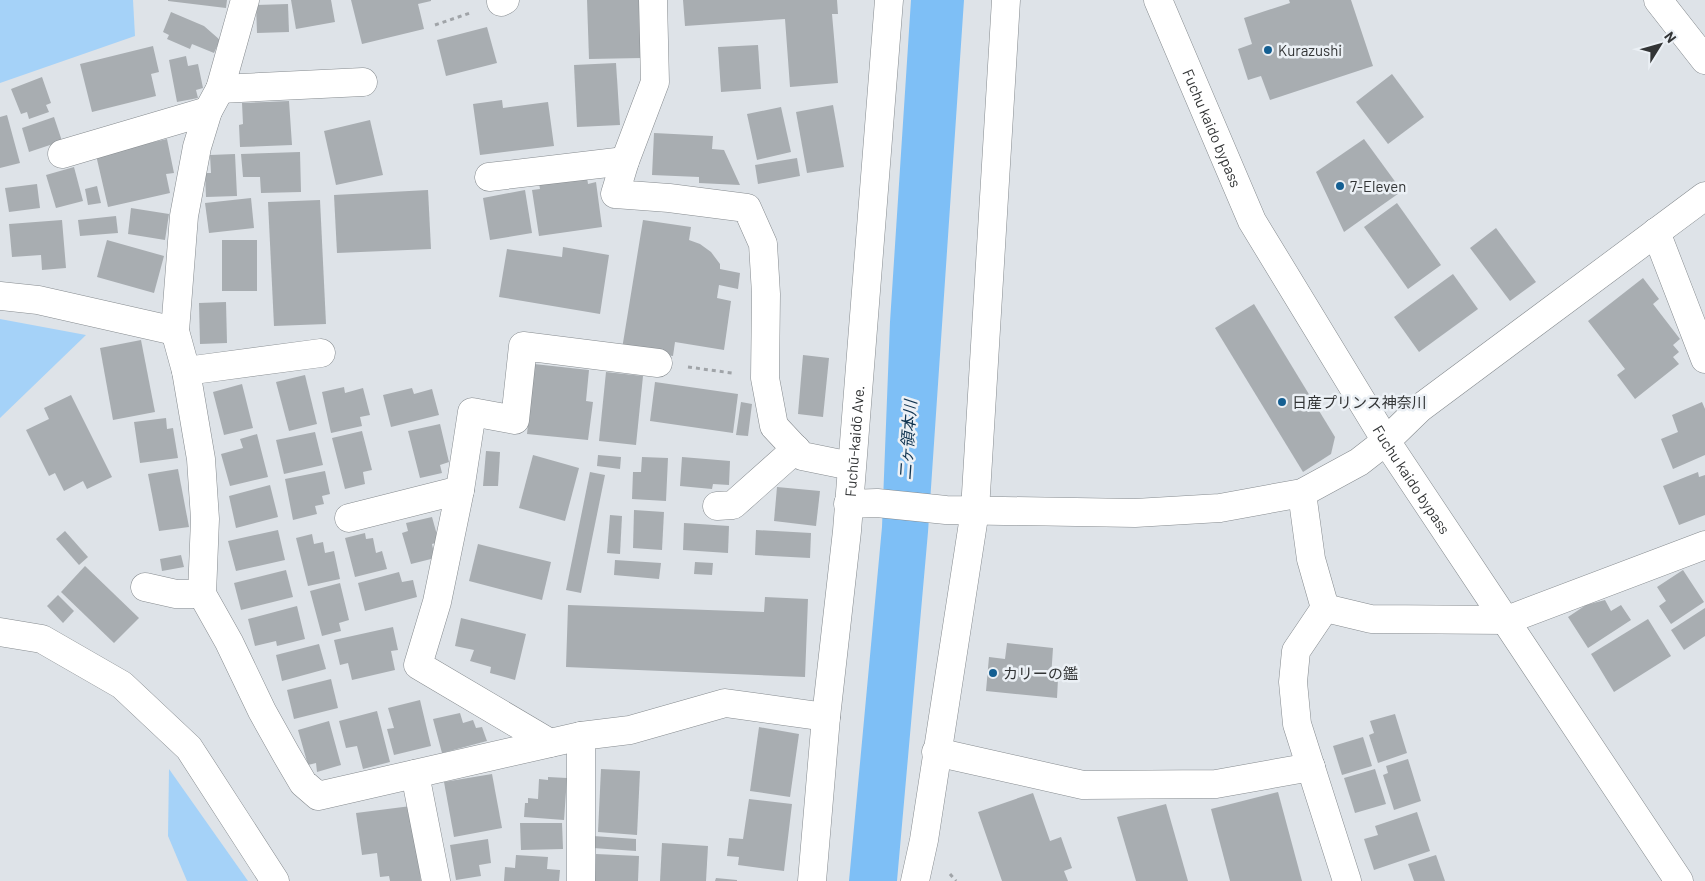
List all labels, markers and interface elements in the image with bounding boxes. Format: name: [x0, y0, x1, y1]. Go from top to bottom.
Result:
north arrow: [1635, 20, 1685, 70]
text: N: [1661, 28, 1680, 46]
place label: Kurazushi: [1278, 41, 1342, 59]
marker: Kurazushi: [1262, 44, 1274, 56]
street label: Fuchu kaido bypass: [1179, 66, 1245, 190]
place label: 7-Eleven: [1350, 177, 1406, 195]
marker: 7-Eleven: [1334, 180, 1346, 192]
street label: Fuchū-kaidō Ave.: [841, 385, 867, 498]
place label: 日産プリンス神奈川: [1292, 393, 1427, 411]
marker: 日産プリンス神奈川: [1276, 396, 1288, 408]
water label: 二ヶ領本川: [895, 397, 919, 481]
street label: Fuchu kaido bypass: [1369, 422, 1454, 537]
place label: カリーの鑑: [1003, 664, 1078, 682]
marker: カリーの鑑: [987, 667, 999, 679]

